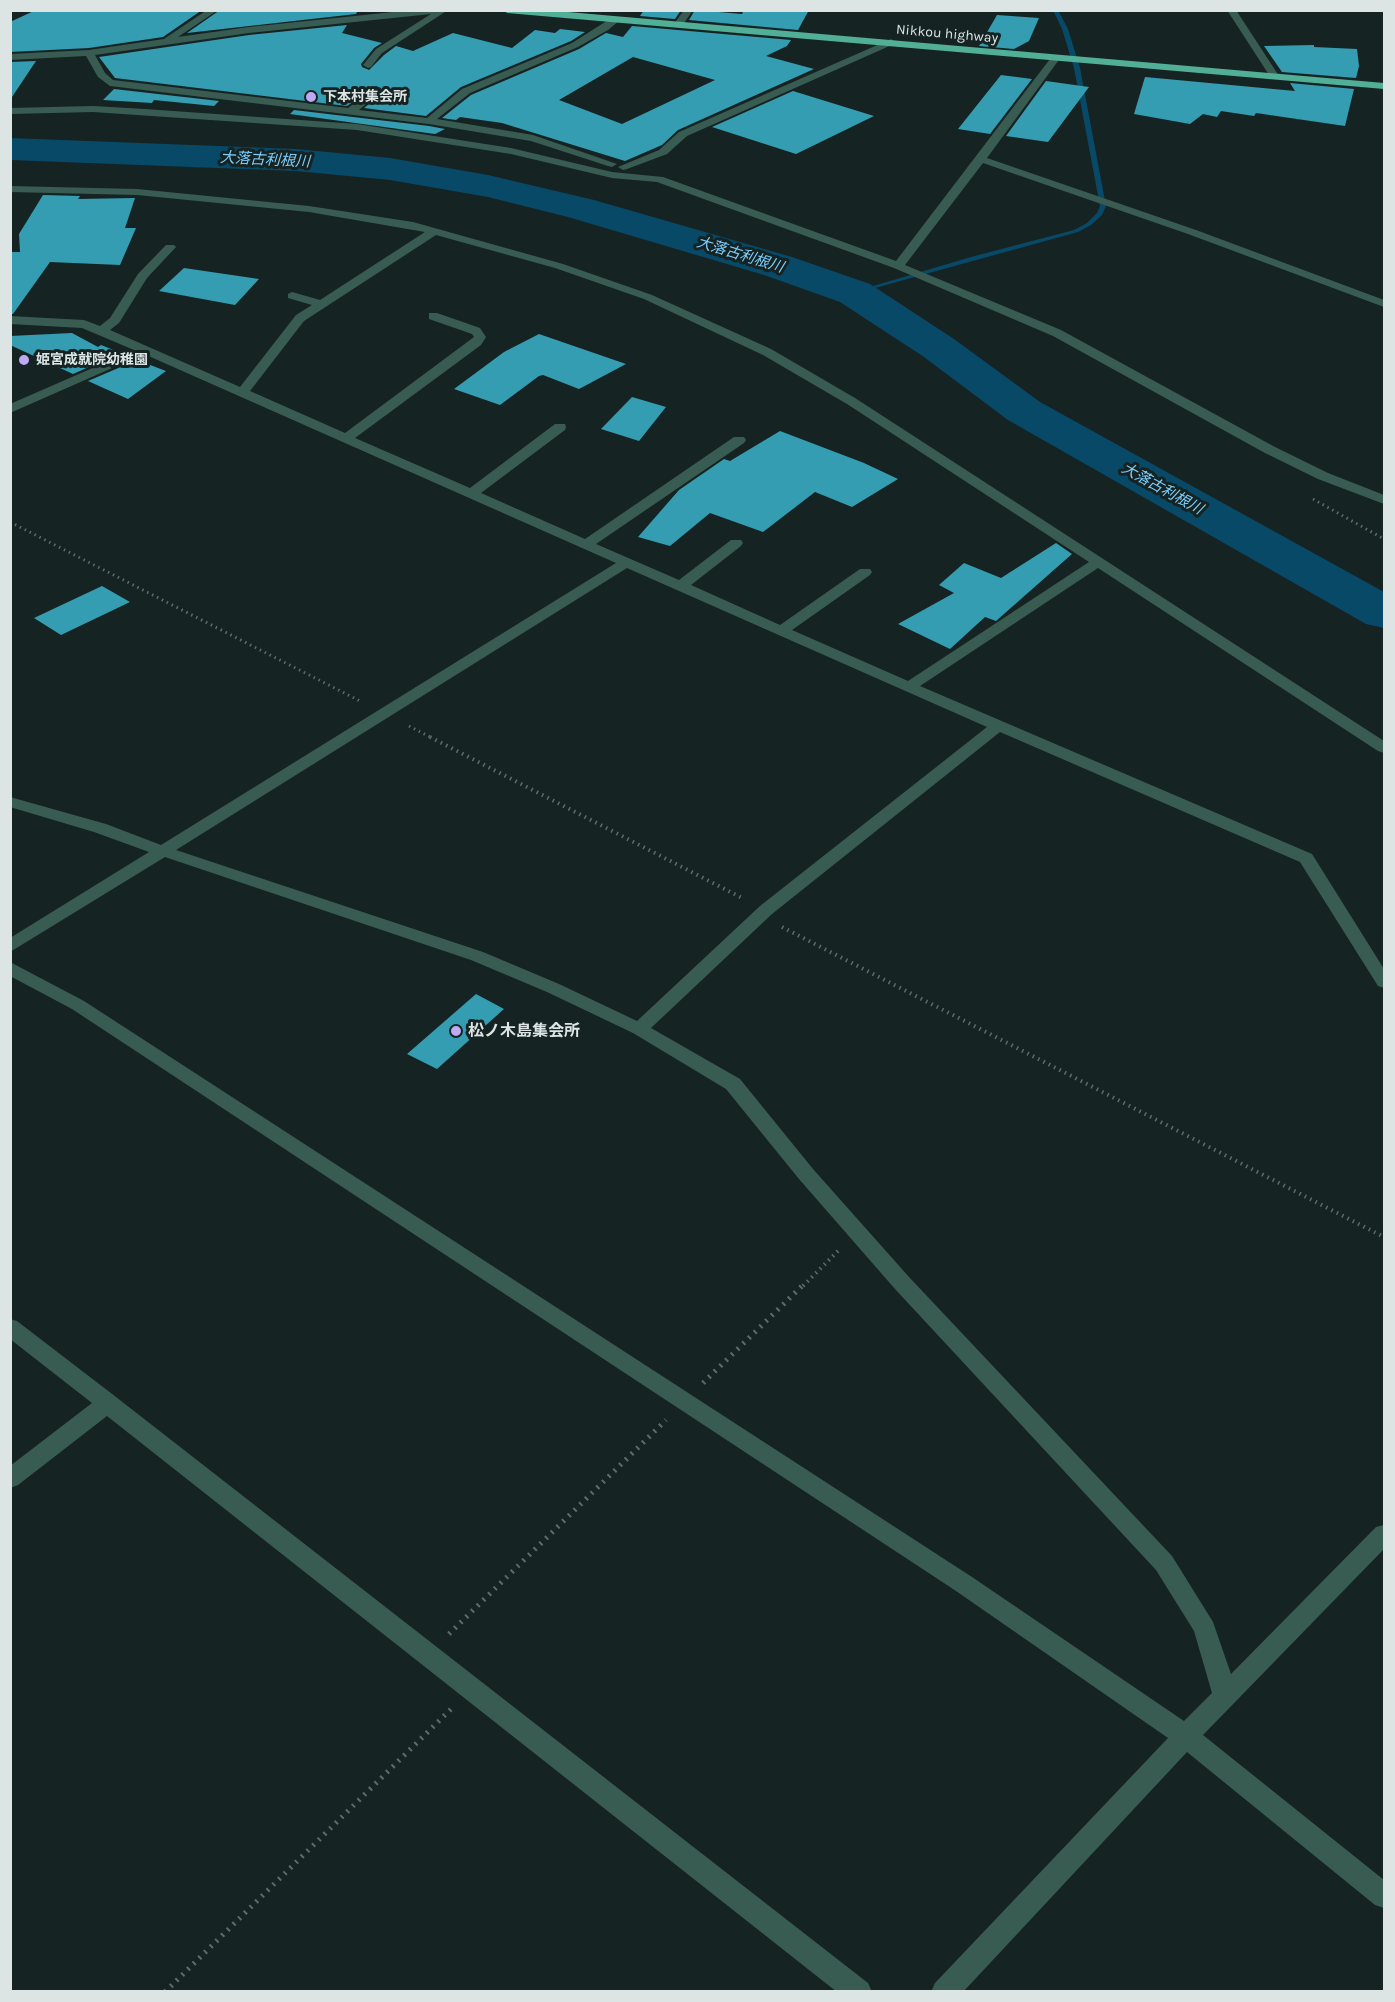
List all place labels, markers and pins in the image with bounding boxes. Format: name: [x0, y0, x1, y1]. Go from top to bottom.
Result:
place label: 下本村集会所: [323, 89, 407, 105]
marker: 下本村集会所: [304, 90, 318, 104]
place label: 姫宮成就院幼稚園: [36, 352, 148, 368]
marker: 姫宮成就院幼稚園: [17, 353, 31, 367]
place label: 松ノ木島集会所: [468, 1021, 580, 1041]
marker: 松ノ木島集会所: [449, 1024, 463, 1038]

